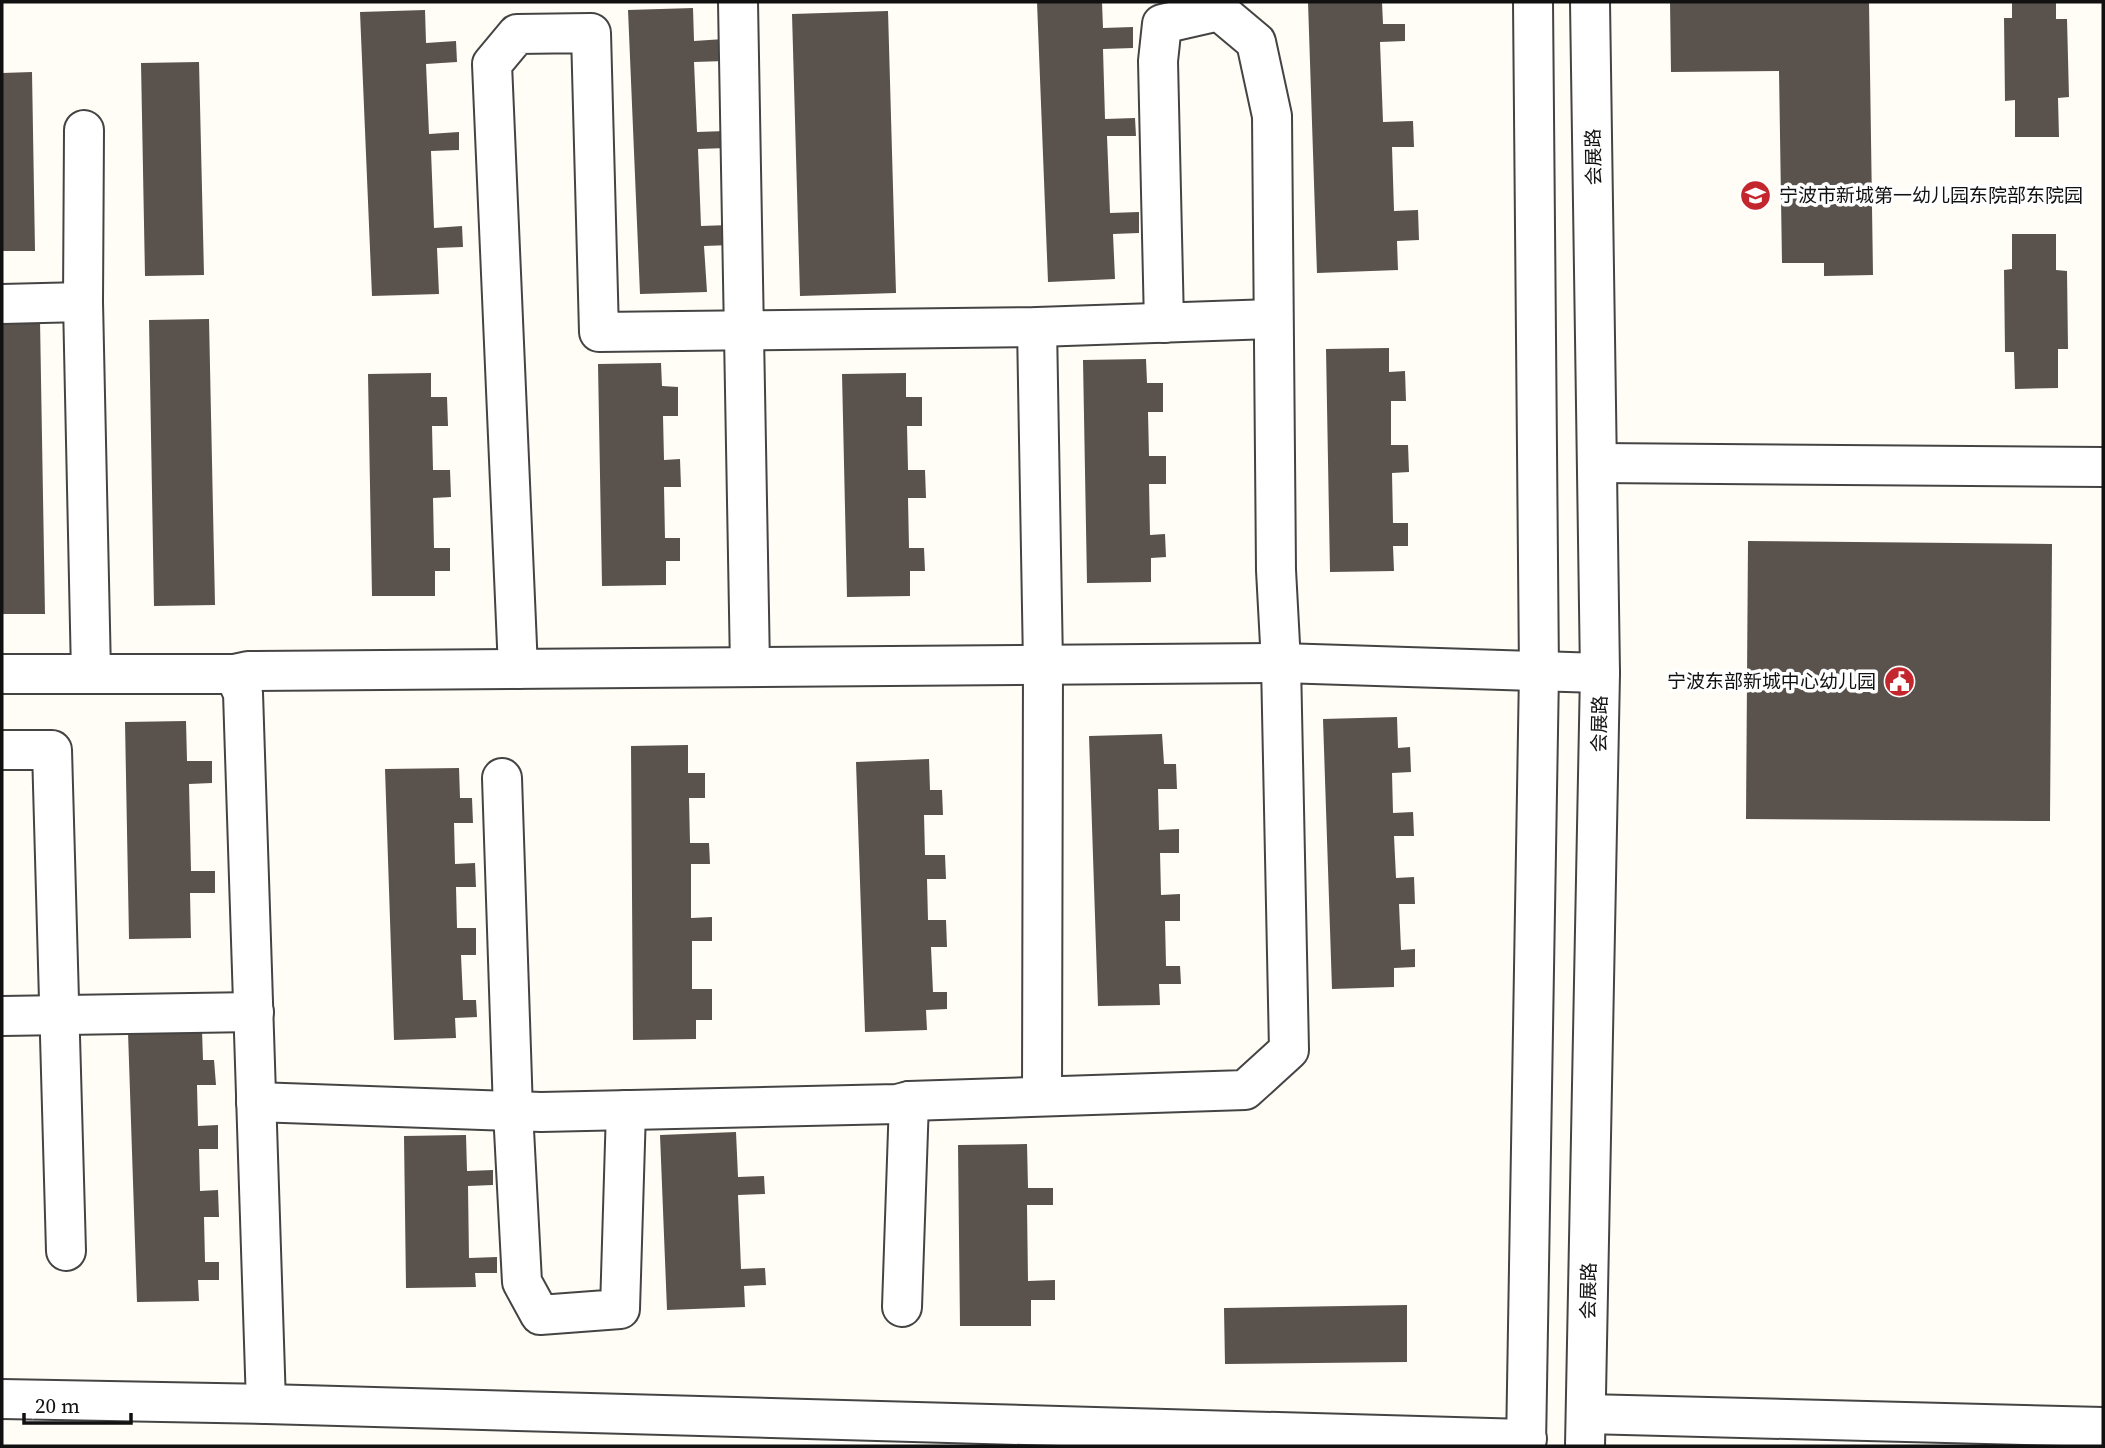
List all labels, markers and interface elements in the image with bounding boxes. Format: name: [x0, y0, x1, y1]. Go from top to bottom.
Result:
street label: 会展路: [1580, 128, 1606, 186]
school or university icon: 宁波市新城第一幼儿园东院部东院园: [1739, 178, 1773, 212]
place label: 宁波市新城第一幼儿园东院部东院园: [1779, 182, 2083, 208]
public building icon: 宁波东部新城中心幼儿园: [1882, 664, 1916, 698]
place label: 宁波东部新城中心幼儿园: [1667, 668, 1876, 694]
street label: 会展路: [1586, 695, 1612, 753]
street label: 会展路: [1575, 1262, 1601, 1320]
scale bar: [24, 1382, 131, 1426]
text: 20 m: [35, 1391, 80, 1420]

